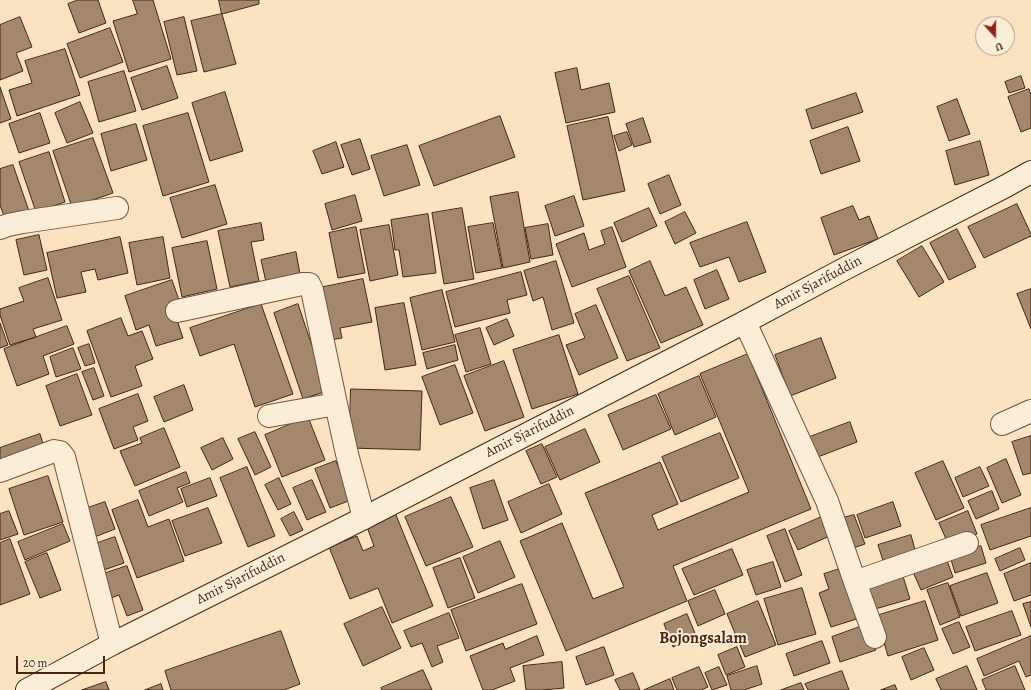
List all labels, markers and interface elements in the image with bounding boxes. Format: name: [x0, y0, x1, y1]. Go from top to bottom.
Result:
north arrow: [975, 16, 1015, 56]
text: U: [993, 38, 1005, 55]
street label: Amir Sjarifuddin: [771, 253, 865, 313]
street label: Amir Sjarifuddin: [483, 402, 577, 462]
street label: Amir Sjarifuddin: [194, 549, 288, 609]
district label: Bojongsalam: [659, 629, 747, 649]
scale bar: [18, 648, 107, 674]
text: 20 m: [23, 655, 47, 671]

